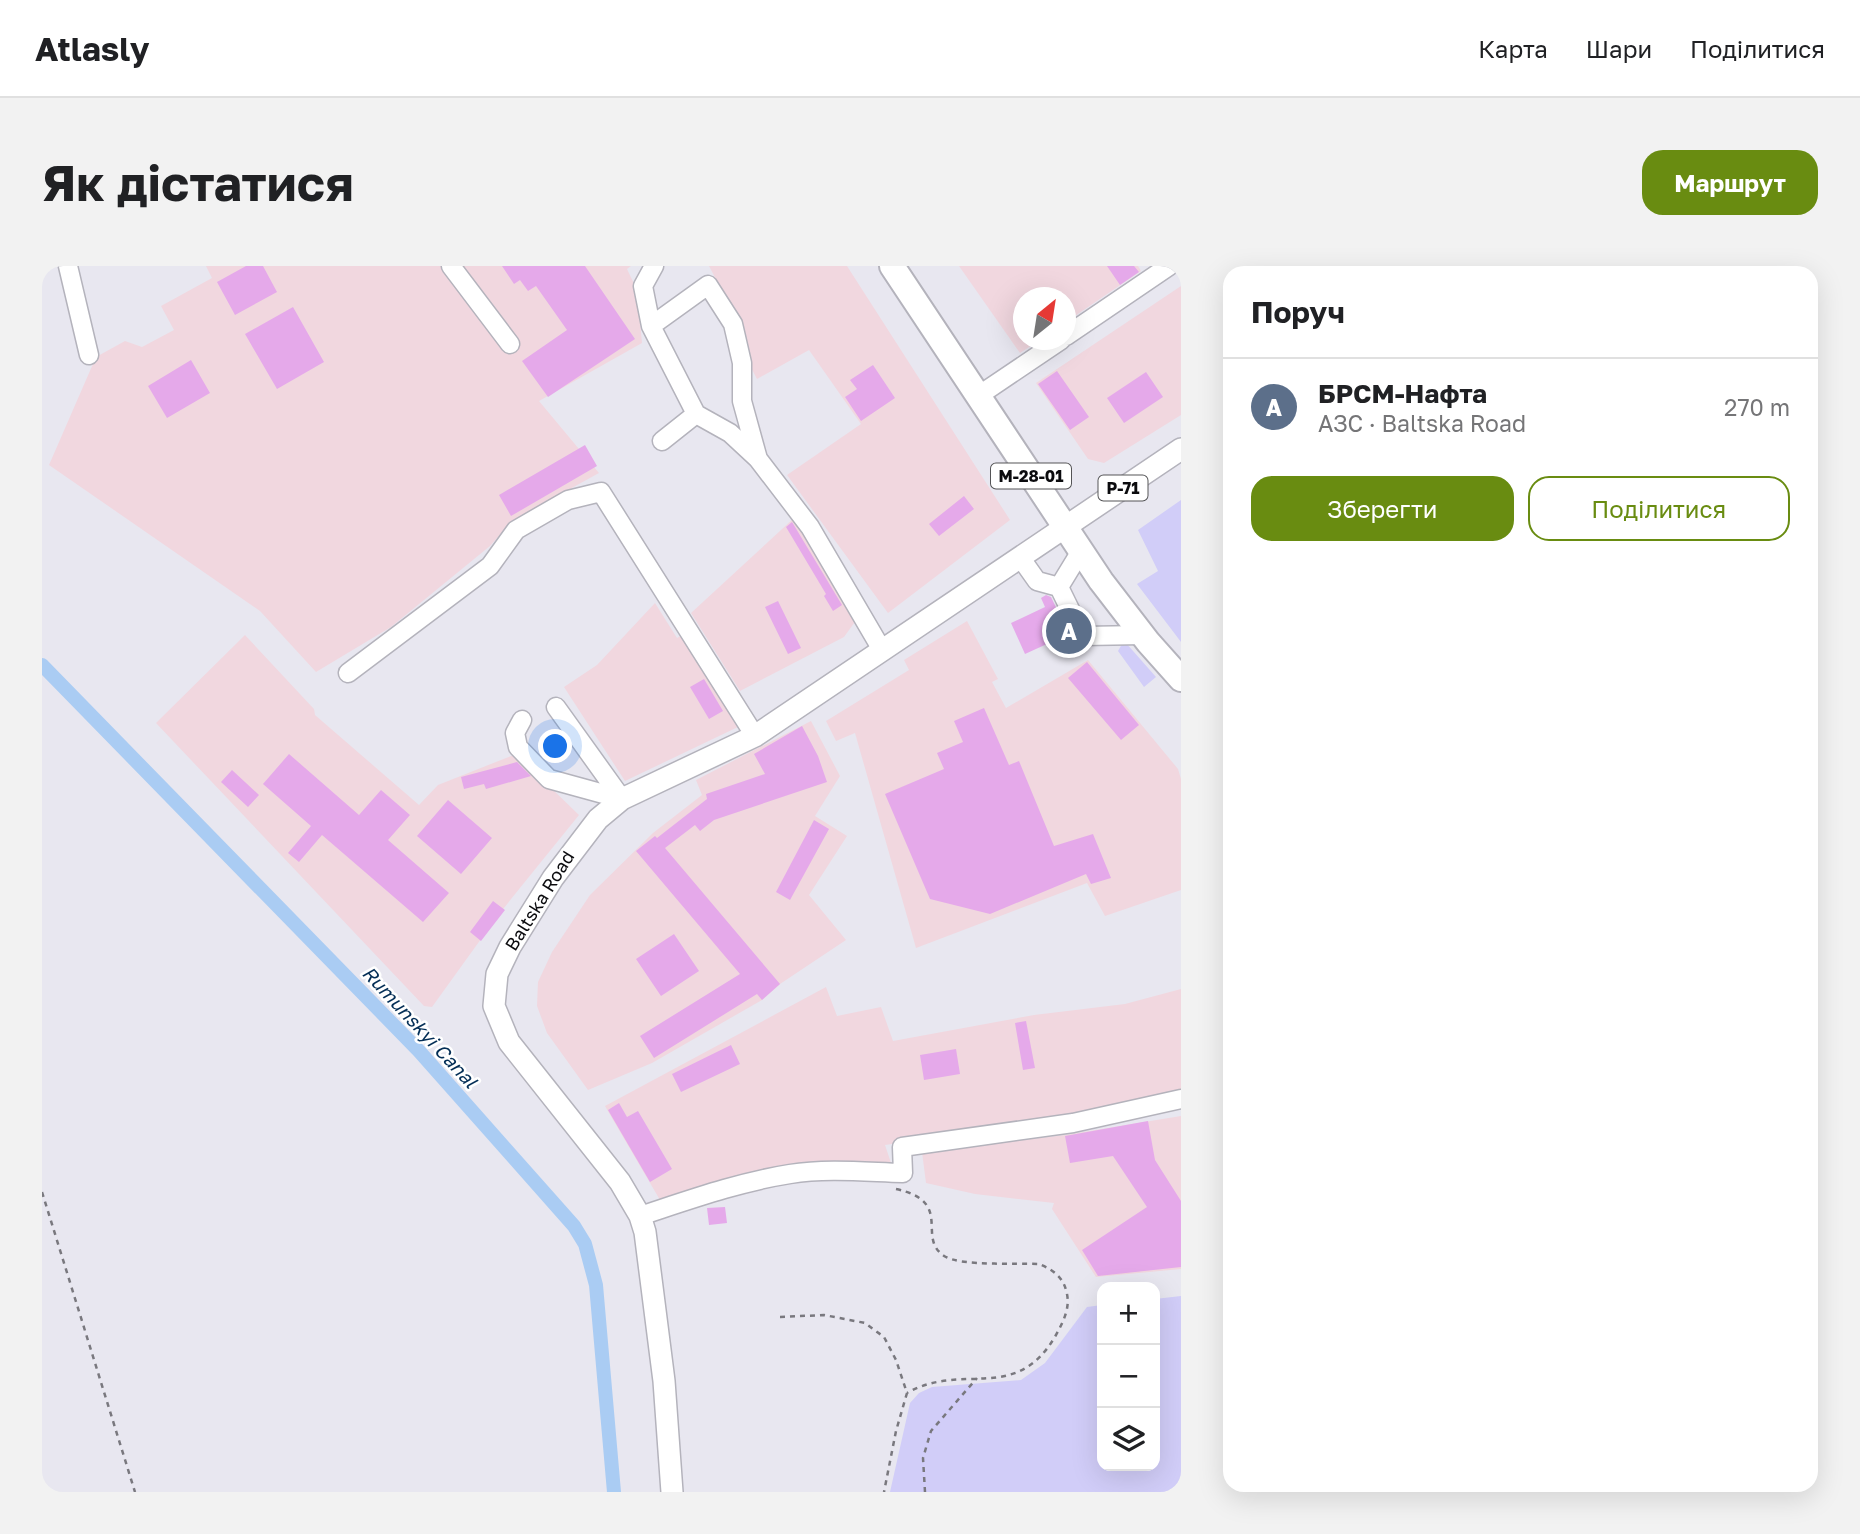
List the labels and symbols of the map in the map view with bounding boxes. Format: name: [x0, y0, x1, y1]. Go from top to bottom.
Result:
north arrow: [1013, 287, 1076, 350]
road number: М-28-01: [991, 464, 1071, 488]
road number: Р-71: [1098, 476, 1148, 500]
pin: A: [1046, 605, 1092, 657]
your location: [538, 729, 572, 763]
street label: Baltska Road: [500, 847, 578, 954]
water label: Rumunskyi Canal: [358, 961, 483, 1093]

